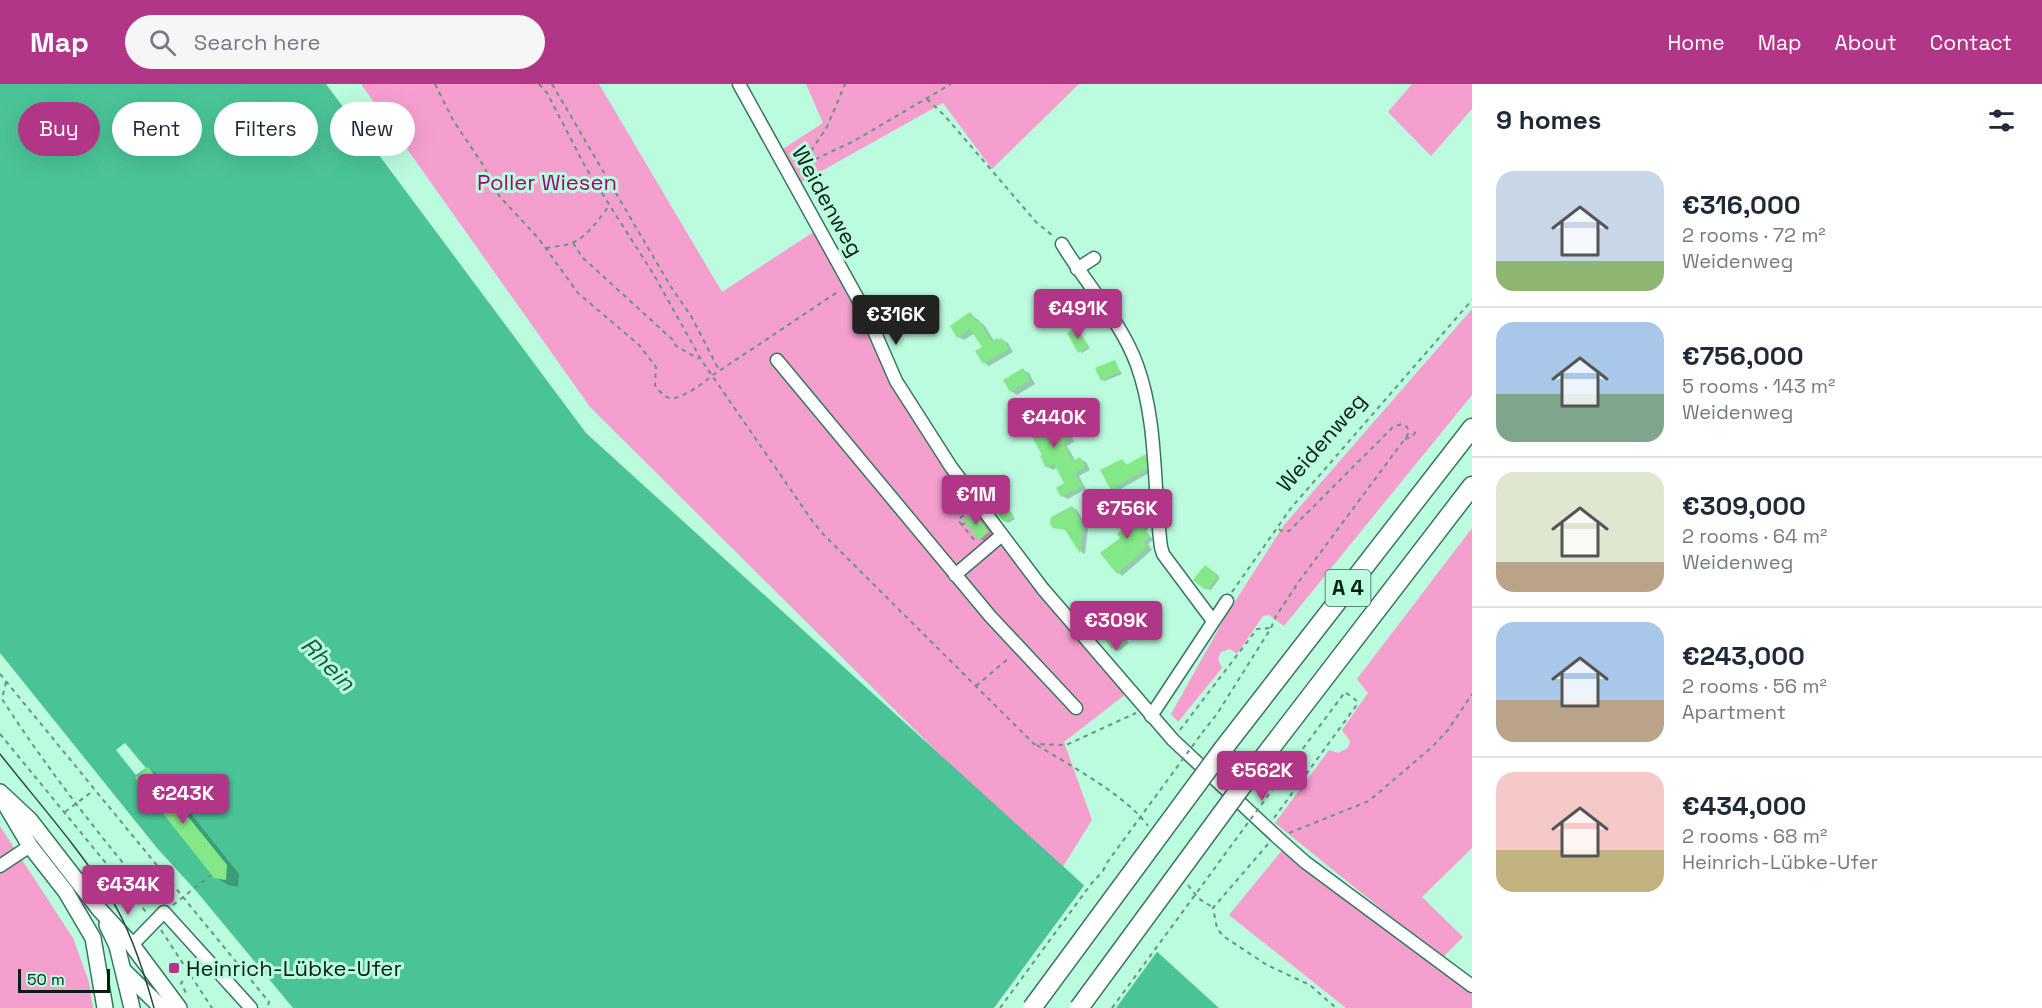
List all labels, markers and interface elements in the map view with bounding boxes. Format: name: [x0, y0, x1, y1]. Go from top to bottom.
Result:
search box: [125, 15, 545, 69]
text: Map: [30, 24, 89, 60]
icon: search: [146, 26, 179, 59]
text: Search here: [194, 28, 321, 56]
text: Home: [1667, 29, 1725, 56]
text: Map: [1758, 29, 1802, 56]
text: About: [1835, 29, 1897, 56]
text: Contact: [1930, 29, 2012, 56]
chip: Buy: [18, 102, 100, 156]
chip: Rent: [112, 102, 202, 156]
chip: Filters: [214, 102, 318, 156]
chip: New: [330, 102, 415, 156]
text: 9 homes: [1496, 103, 1601, 137]
icon: filters: [1985, 104, 2018, 137]
street label: Weidenweg: [786, 141, 870, 261]
park label: Poller Wiesen: [477, 168, 617, 196]
text: €316,000: [1682, 188, 1801, 222]
icon: home: [1544, 195, 1616, 267]
text: 2 rooms · 72 m²: [1682, 222, 1826, 248]
text: Weidenweg: [1682, 248, 1793, 274]
pin: €491K: [1036, 289, 1120, 340]
pin: €316K: [854, 295, 938, 346]
text: €491K: [1048, 295, 1108, 321]
text: €316K: [866, 301, 926, 327]
text: €756,000: [1682, 339, 1804, 373]
icon: home: [1544, 346, 1616, 418]
text: 5 rooms · 143 m²: [1682, 373, 1835, 399]
street label: Weidenweg: [1270, 387, 1372, 497]
pin: €440K: [1012, 398, 1096, 449]
text: Weidenweg: [1682, 399, 1793, 425]
text: €440K: [1022, 404, 1086, 430]
pin: €1M: [947, 475, 1005, 526]
text: €1M: [956, 481, 996, 507]
pin: €756K: [1085, 489, 1169, 540]
text: €309,000: [1682, 489, 1806, 523]
text: €756K: [1096, 495, 1158, 521]
icon: home: [1544, 496, 1616, 568]
text: 2 rooms · 64 m²: [1682, 523, 1827, 549]
text: Weidenweg: [1682, 549, 1793, 575]
road number: A 4: [1326, 570, 1370, 606]
pin: €309K: [1074, 601, 1158, 652]
text: €309K: [1084, 607, 1148, 633]
water label: Rhein: [295, 630, 363, 698]
text: €243,000: [1682, 639, 1805, 673]
icon: home: [1544, 646, 1616, 718]
text: 2 rooms · 56 m²: [1682, 673, 1827, 699]
text: Apartment: [1682, 699, 1786, 725]
pin: €562K: [1220, 751, 1304, 802]
text: €562K: [1231, 757, 1293, 783]
pin: €243K: [141, 774, 225, 825]
text: €243K: [152, 780, 214, 806]
text: €434,000: [1682, 789, 1806, 823]
icon: home: [1544, 796, 1616, 868]
text: 2 rooms · 68 m²: [1682, 823, 1827, 849]
text: Heinrich-Lübke-Ufer: [1682, 849, 1878, 875]
pin: €434K: [86, 865, 170, 916]
text: €434K: [96, 871, 160, 897]
place label: Heinrich-Lübke-Ufer: [186, 954, 402, 982]
marker: Heinrich-Lübke-Ufer: [167, 961, 181, 975]
scale bar: [18, 966, 110, 994]
text: 50 m: [27, 969, 65, 990]

